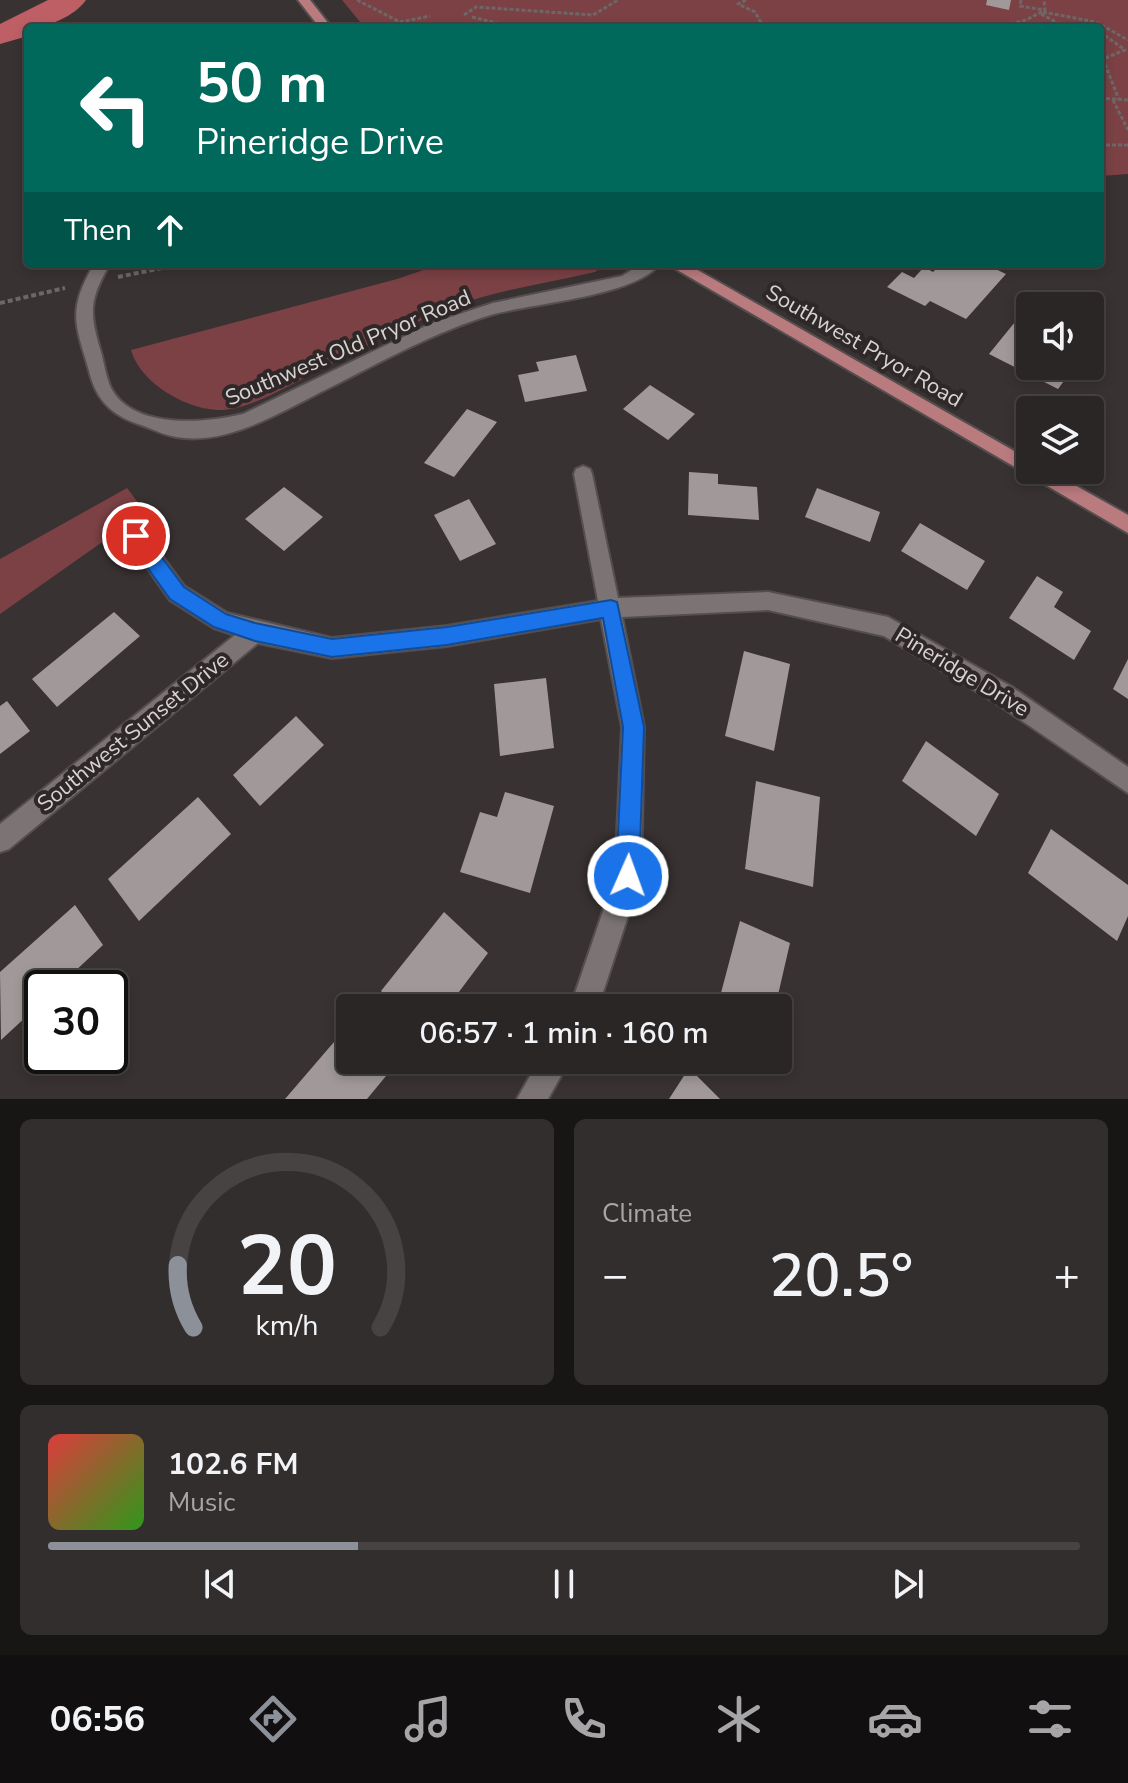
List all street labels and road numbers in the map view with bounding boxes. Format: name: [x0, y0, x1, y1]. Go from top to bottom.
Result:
street label: Southwest Pryor Road: [760, 277, 968, 415]
street label: Southwest Old Pryor Road: [221, 283, 475, 413]
street label: Pineridge Drive: [889, 620, 1035, 724]
street label: Southwest Sunset Drive: [31, 645, 235, 819]

